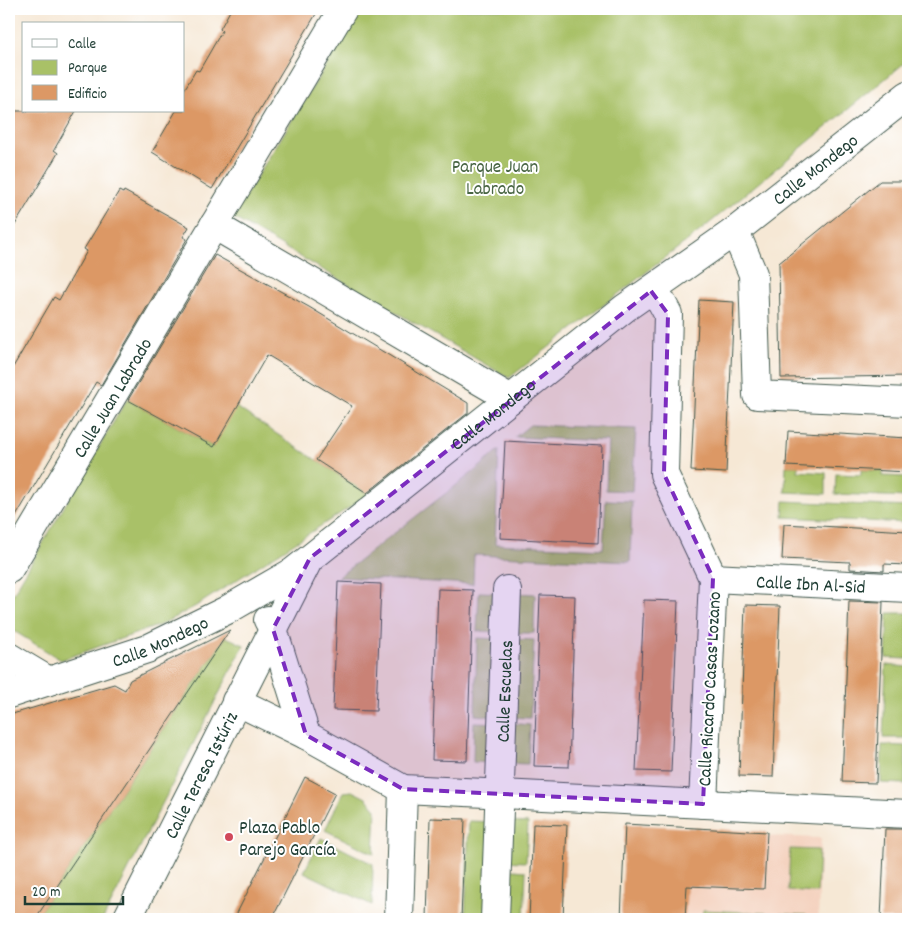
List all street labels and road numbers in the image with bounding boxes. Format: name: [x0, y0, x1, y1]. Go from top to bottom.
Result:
street label: Calle Mondego: [768, 129, 865, 213]
street label: Calle Juan Labrado: [68, 334, 161, 464]
street label: Calle Mondego: [446, 374, 543, 459]
street label: Calle Ibn Al-Sid: [755, 570, 866, 603]
street label: Calle Ricardo Casas Lozano: [693, 591, 730, 787]
street label: Calle Mondego: [109, 611, 214, 676]
street label: Calle Escuelas: [491, 640, 522, 743]
street label: Calle Teresa Istúriz: [160, 708, 247, 844]

